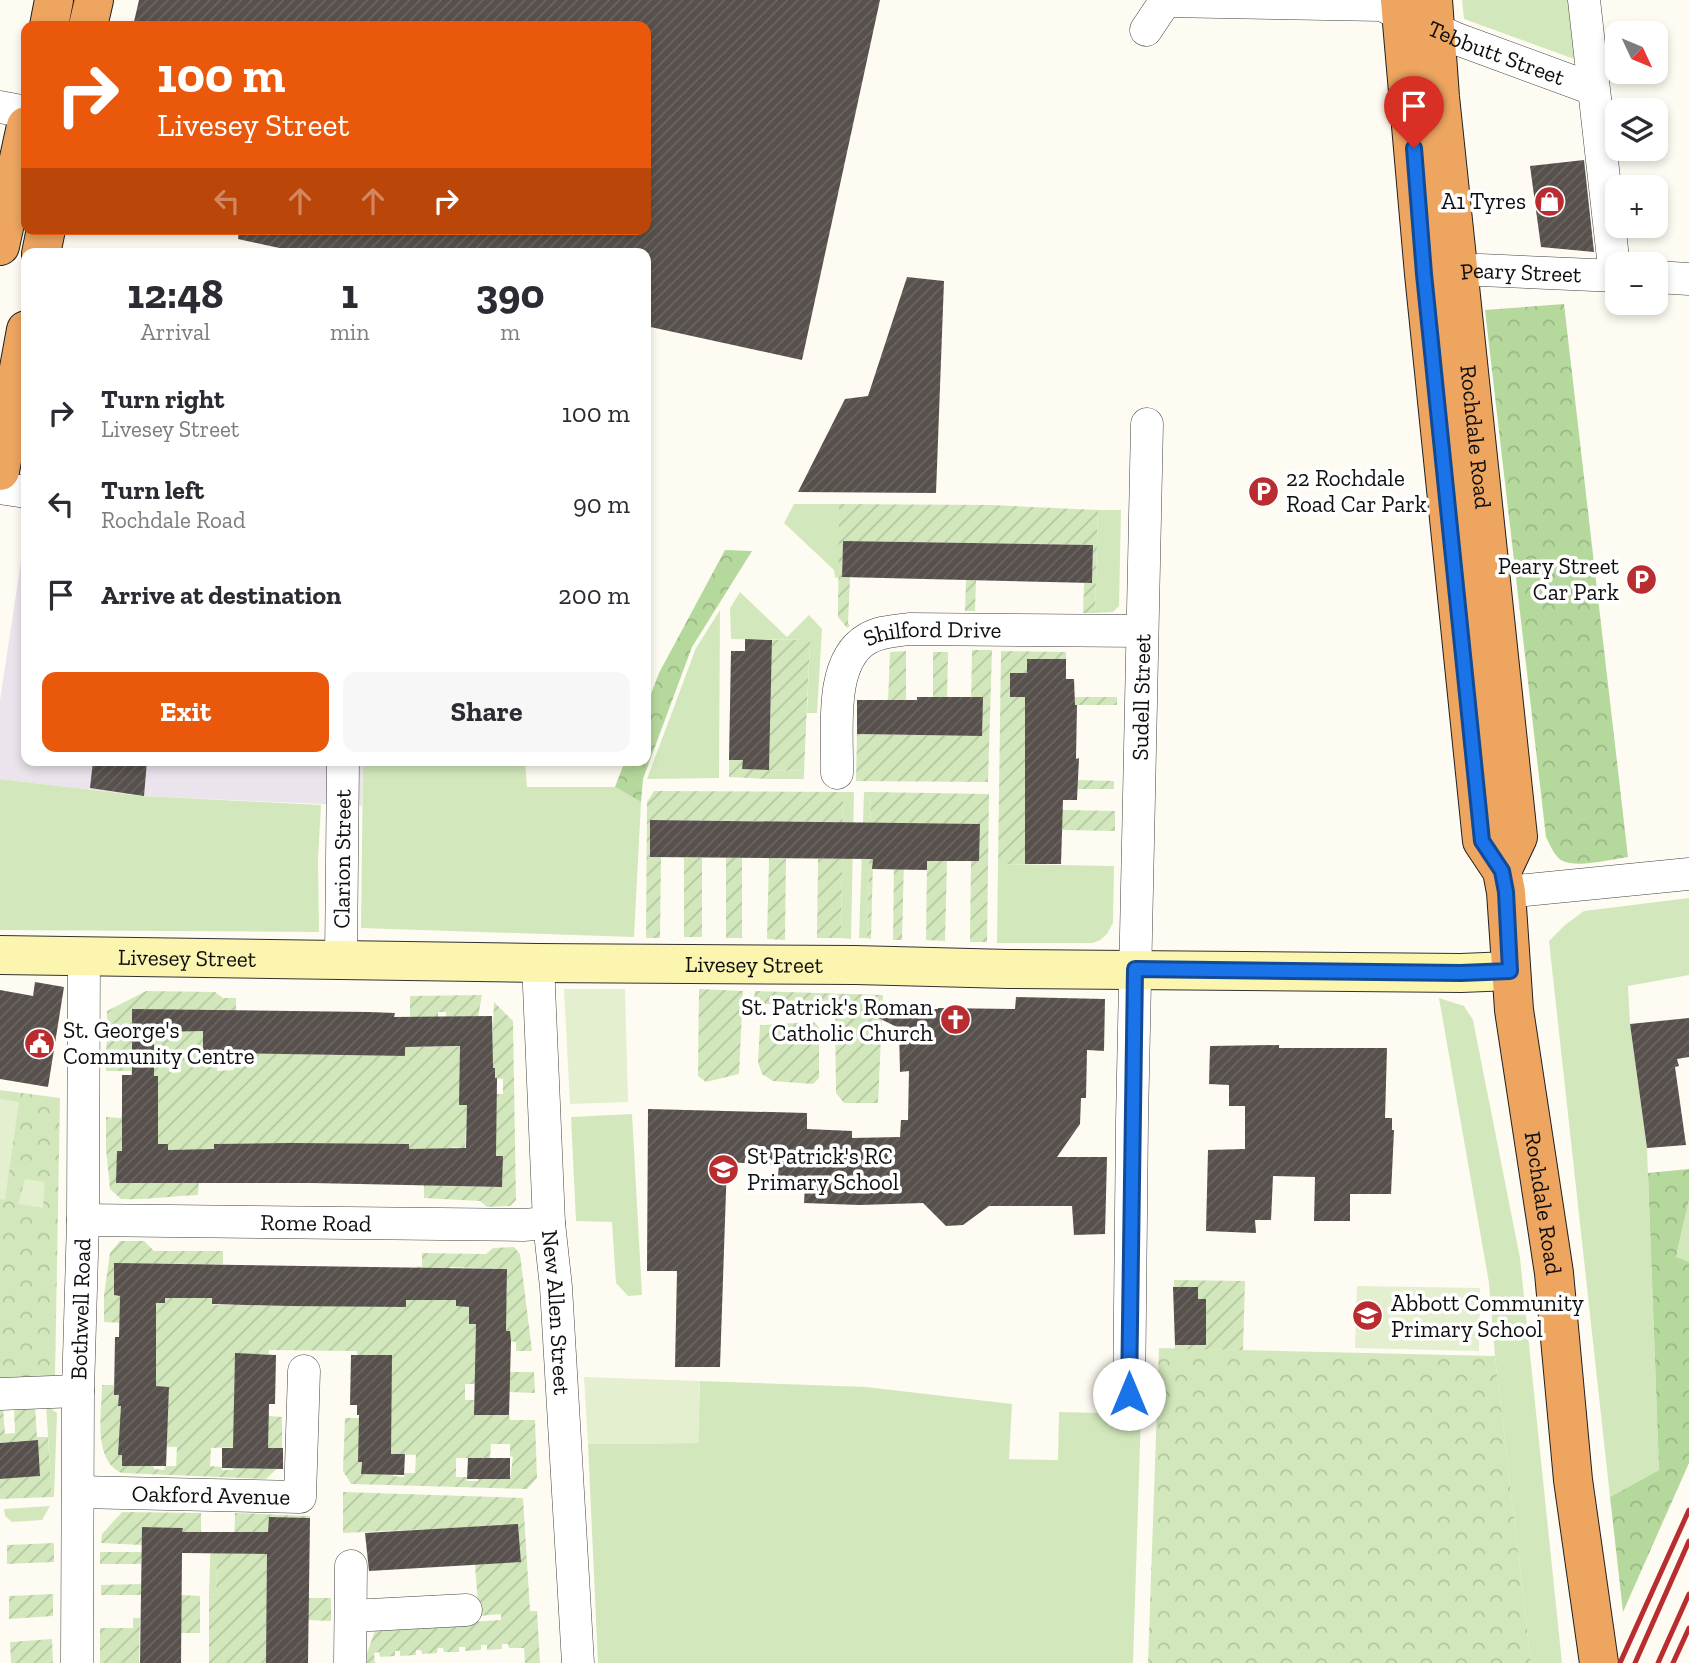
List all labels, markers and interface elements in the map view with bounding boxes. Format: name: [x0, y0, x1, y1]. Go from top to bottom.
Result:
street label: Tebbutt Street: [1424, 14, 1569, 92]
north arrow: [1605, 21, 1668, 84]
map controls: [1605, 21, 1668, 315]
text: 100 m: [157, 46, 285, 105]
icon: right: [42, 49, 133, 140]
pin: [1384, 76, 1444, 148]
icon: arrive: [1395, 87, 1433, 125]
button: layers: [1605, 98, 1668, 161]
text: Livesey Street: [157, 106, 349, 144]
button: +: [1605, 175, 1668, 238]
icon: left: [208, 182, 246, 220]
icon: ahead: [281, 182, 319, 220]
icon: ahead: [354, 182, 392, 220]
icon: right: [427, 182, 465, 220]
shop icon: A1 Tyres: [1532, 184, 1566, 218]
place label: A1 Tyres: [1441, 187, 1526, 215]
button: −: [1605, 252, 1668, 315]
street label: Peary Street: [1459, 256, 1582, 288]
text: 12:48: [127, 268, 224, 319]
text: 1: [341, 268, 358, 319]
text: 390: [476, 268, 545, 319]
text: Arrival: [141, 318, 210, 346]
text: min: [330, 318, 369, 346]
text: m: [500, 318, 520, 346]
street label: Rochdale Road: [1454, 363, 1497, 511]
text: Turn right: [101, 383, 224, 415]
icon: right: [42, 394, 80, 432]
text: 100 m: [562, 397, 630, 429]
text: Livesey Street: [101, 415, 239, 443]
place label: 22 Rochdale Road Car Park: [1286, 464, 1427, 518]
text: Turn left: [101, 474, 204, 506]
parking icon: 22 Rochdale Road Car Park: [1246, 474, 1280, 508]
icon: left: [42, 485, 80, 523]
text: 90 m: [573, 488, 630, 520]
text: Rochdale Road: [101, 506, 246, 534]
place label: Peary Street Car Park: [1498, 552, 1619, 606]
parking icon: Peary Street Car Park: [1625, 562, 1659, 596]
icon: arrive: [42, 576, 80, 614]
text: Arrive at destination: [101, 579, 341, 611]
text: 200 m: [558, 579, 630, 611]
street label: Shilford Drive: [858, 615, 1002, 652]
street label: Sudell Street: [1126, 633, 1156, 761]
button: Exit: [42, 672, 329, 752]
button: Share: [343, 672, 630, 752]
street label: Clarion Street: [327, 789, 357, 929]
street label: Livesey Street: [118, 943, 257, 973]
street label: Livesey Street: [685, 950, 824, 979]
place label: St. Patrick's Roman Catholic Church: [741, 993, 933, 1047]
church icon: St. Patrick's Roman Catholic Church: [939, 1003, 973, 1037]
place label: St. George's Community Centre: [63, 1016, 255, 1070]
public building icon: St. George's Community Centre: [23, 1026, 57, 1060]
street label: Rochdale Road: [1519, 1129, 1568, 1277]
place label: St Patrick's RC Primary School: [747, 1142, 899, 1196]
school or university icon: St Patrick's RC Primary School: [707, 1152, 741, 1186]
street label: Rome Road: [260, 1208, 372, 1237]
street label: New Allen Street: [536, 1228, 576, 1396]
street label: Bothwell Road: [64, 1237, 96, 1380]
place label: Abbott Community Primary School: [1391, 1289, 1584, 1343]
school or university icon: Abbott Community Primary School: [1351, 1299, 1385, 1333]
position arrow: [1092, 1357, 1166, 1431]
street label: Oakford Avenue: [131, 1479, 291, 1511]

